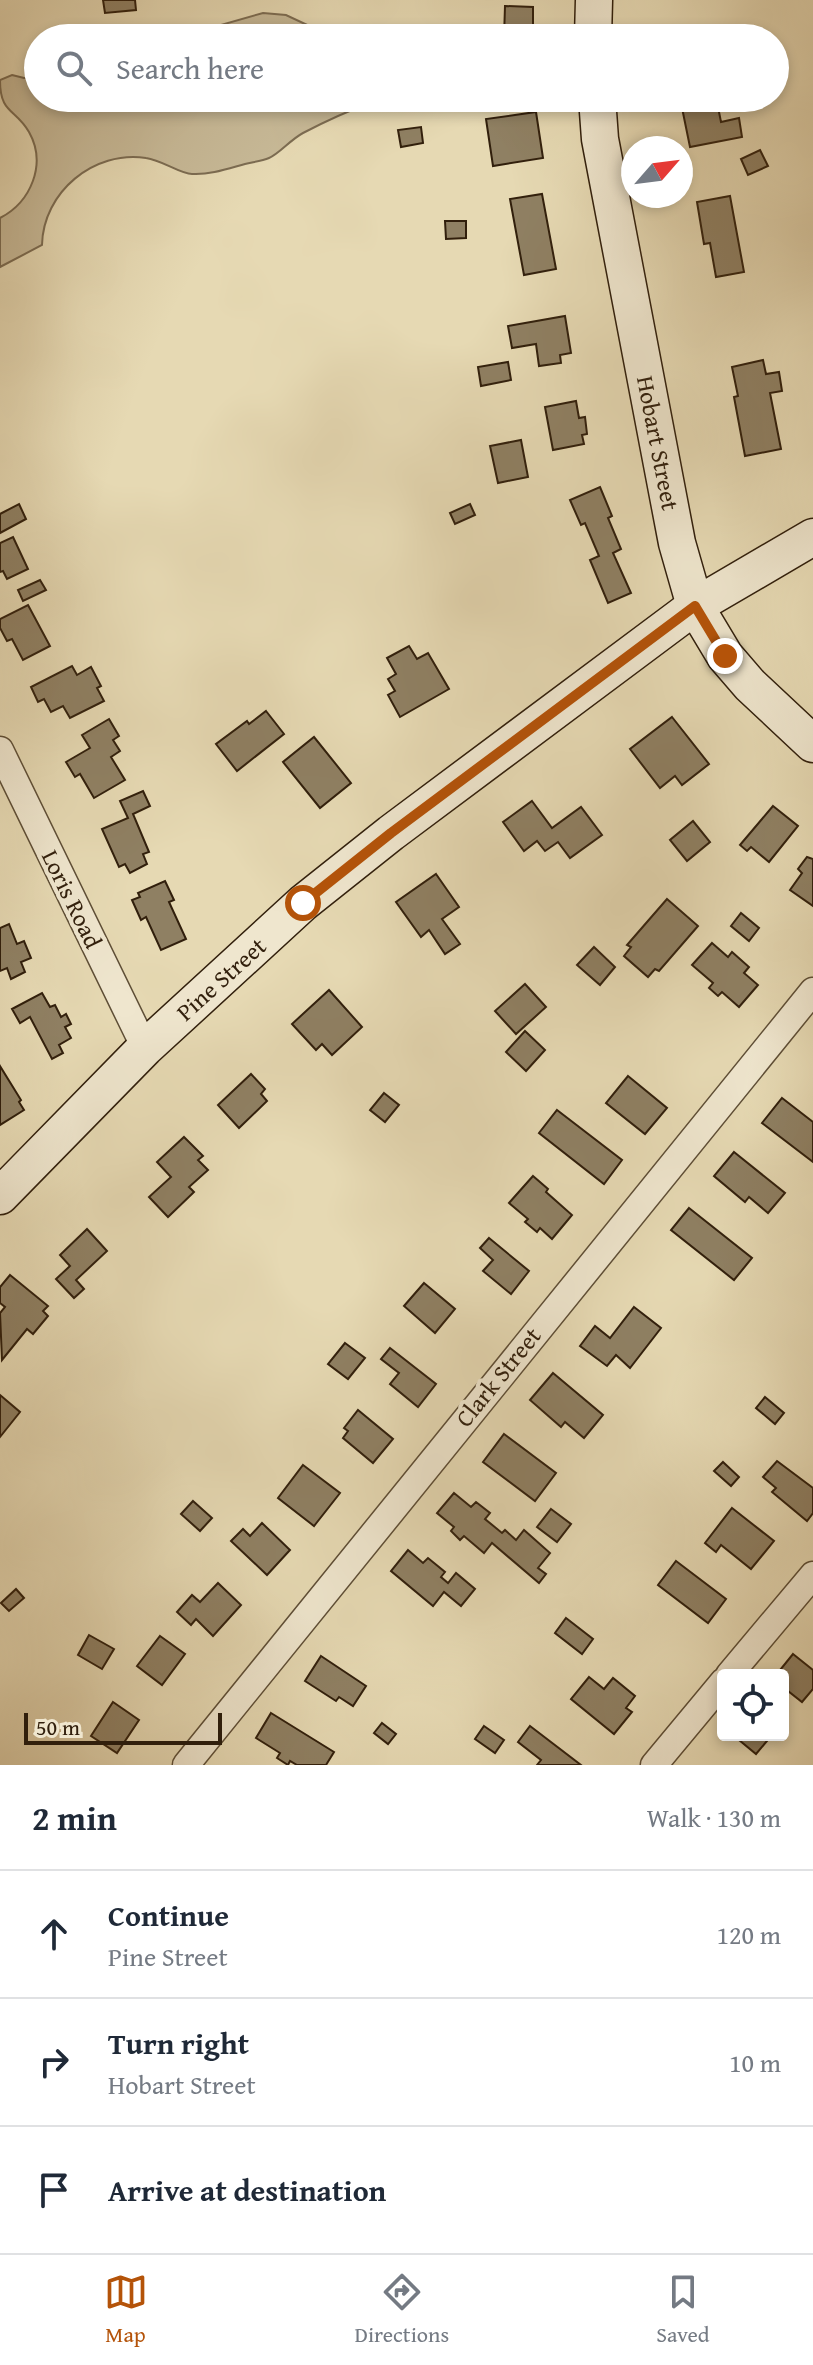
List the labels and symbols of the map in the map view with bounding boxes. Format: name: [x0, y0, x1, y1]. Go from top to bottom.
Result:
north arrow: [621, 136, 693, 208]
street label: Hobart Street: [628, 373, 688, 514]
route end: [707, 638, 743, 674]
street label: Loris Road: [33, 844, 111, 954]
route start: [285, 885, 321, 921]
street label: Pine Street: [168, 929, 274, 1029]
street label: Clark Street: [447, 1319, 549, 1434]
scale bar: [24, 1709, 222, 1745]

